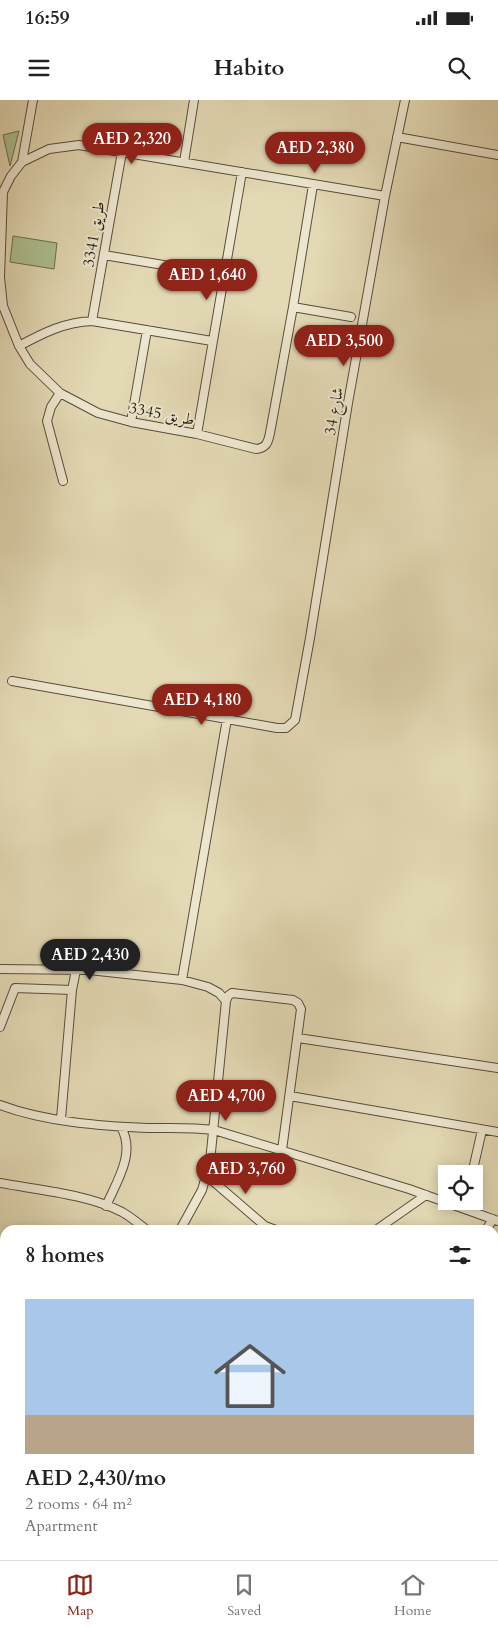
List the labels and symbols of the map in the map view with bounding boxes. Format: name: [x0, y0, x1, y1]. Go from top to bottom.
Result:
pin: AED 2,320: [75, 122, 189, 165]
pin: AED 2,380: [258, 132, 372, 174]
street label: طريق 3341: [77, 200, 111, 269]
pin: AED 1,640: [150, 258, 264, 301]
pin: AED 3,500: [287, 324, 401, 367]
street label: شارع 34: [319, 385, 351, 437]
street label: طريق 3345: [127, 397, 196, 431]
pin: AED 4,180: [145, 684, 259, 726]
pin: AED 2,430: [33, 938, 147, 981]
pin: AED 4,700: [169, 1080, 283, 1122]
pin: AED 3,760: [189, 1152, 303, 1195]

